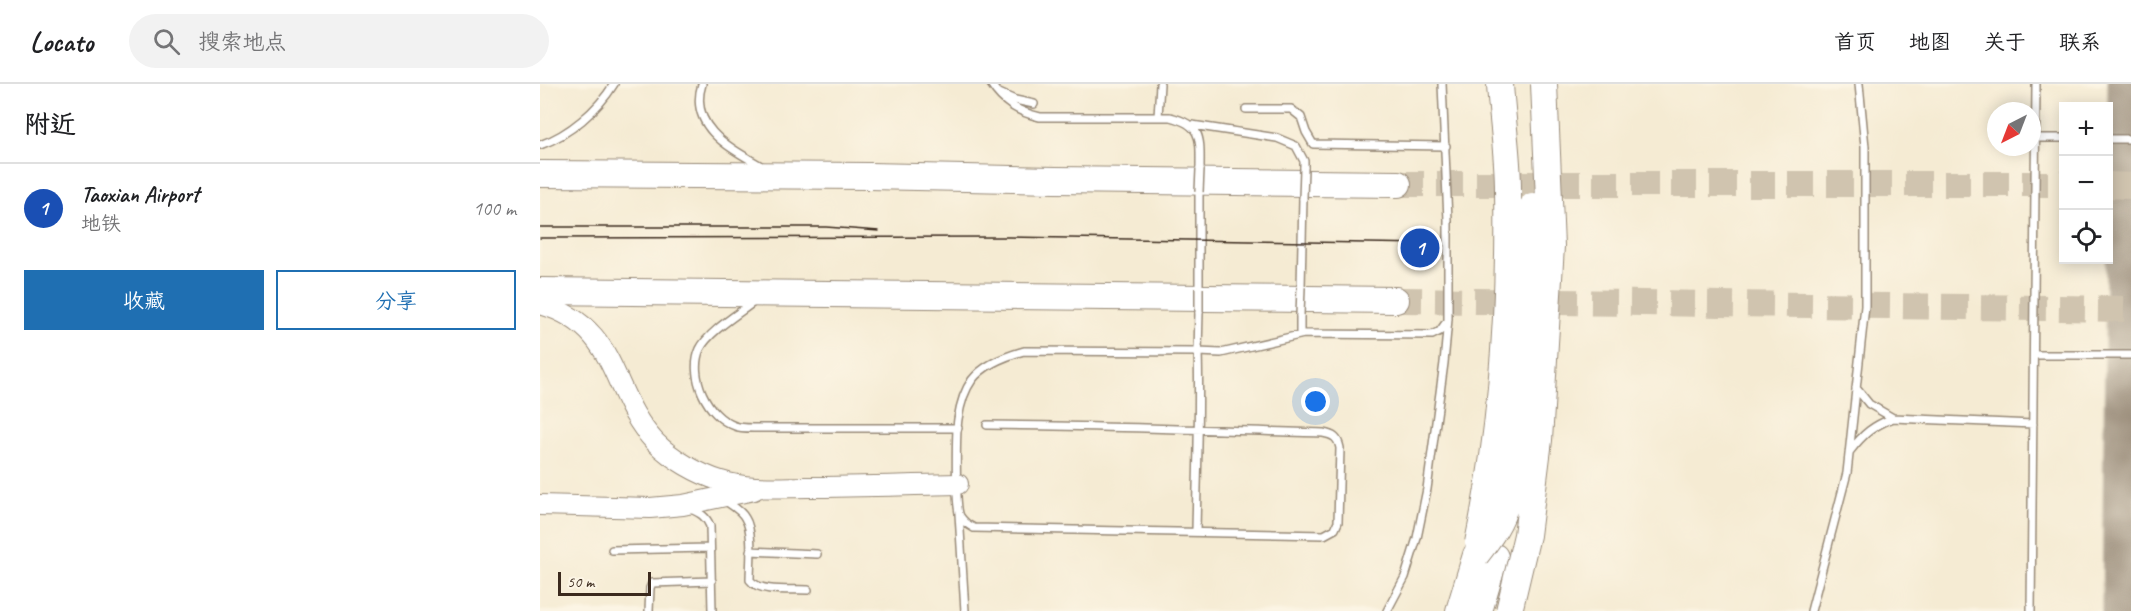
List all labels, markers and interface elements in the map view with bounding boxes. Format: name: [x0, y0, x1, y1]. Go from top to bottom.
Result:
search box: [129, 14, 549, 68]
text: Locato: [30, 24, 93, 59]
icon: search: [150, 25, 183, 58]
text: 搜索地点: [198, 28, 286, 56]
text: 首页: [1834, 29, 1876, 55]
text: 地图: [1909, 29, 1951, 55]
text: 关于: [1984, 29, 2026, 55]
text: 联系: [2059, 29, 2101, 55]
north arrow: [1987, 102, 2041, 156]
map controls: [2059, 102, 2113, 264]
button: +: [2059, 102, 2113, 156]
text: 附近: [24, 108, 76, 141]
button: −: [2059, 156, 2113, 210]
text: Taoxian Airport: [81, 181, 199, 209]
text: 1: [39, 196, 48, 221]
text: 100 m: [473, 196, 516, 221]
button: locate: [2059, 210, 2113, 264]
text: 地铁: [81, 211, 121, 236]
pin: 1: [1400, 226, 1440, 270]
button: 收藏: [24, 270, 264, 330]
button: 分享: [276, 270, 516, 330]
your location: [1301, 387, 1330, 416]
scale bar: [558, 569, 651, 596]
text: 50 m: [567, 572, 594, 592]

